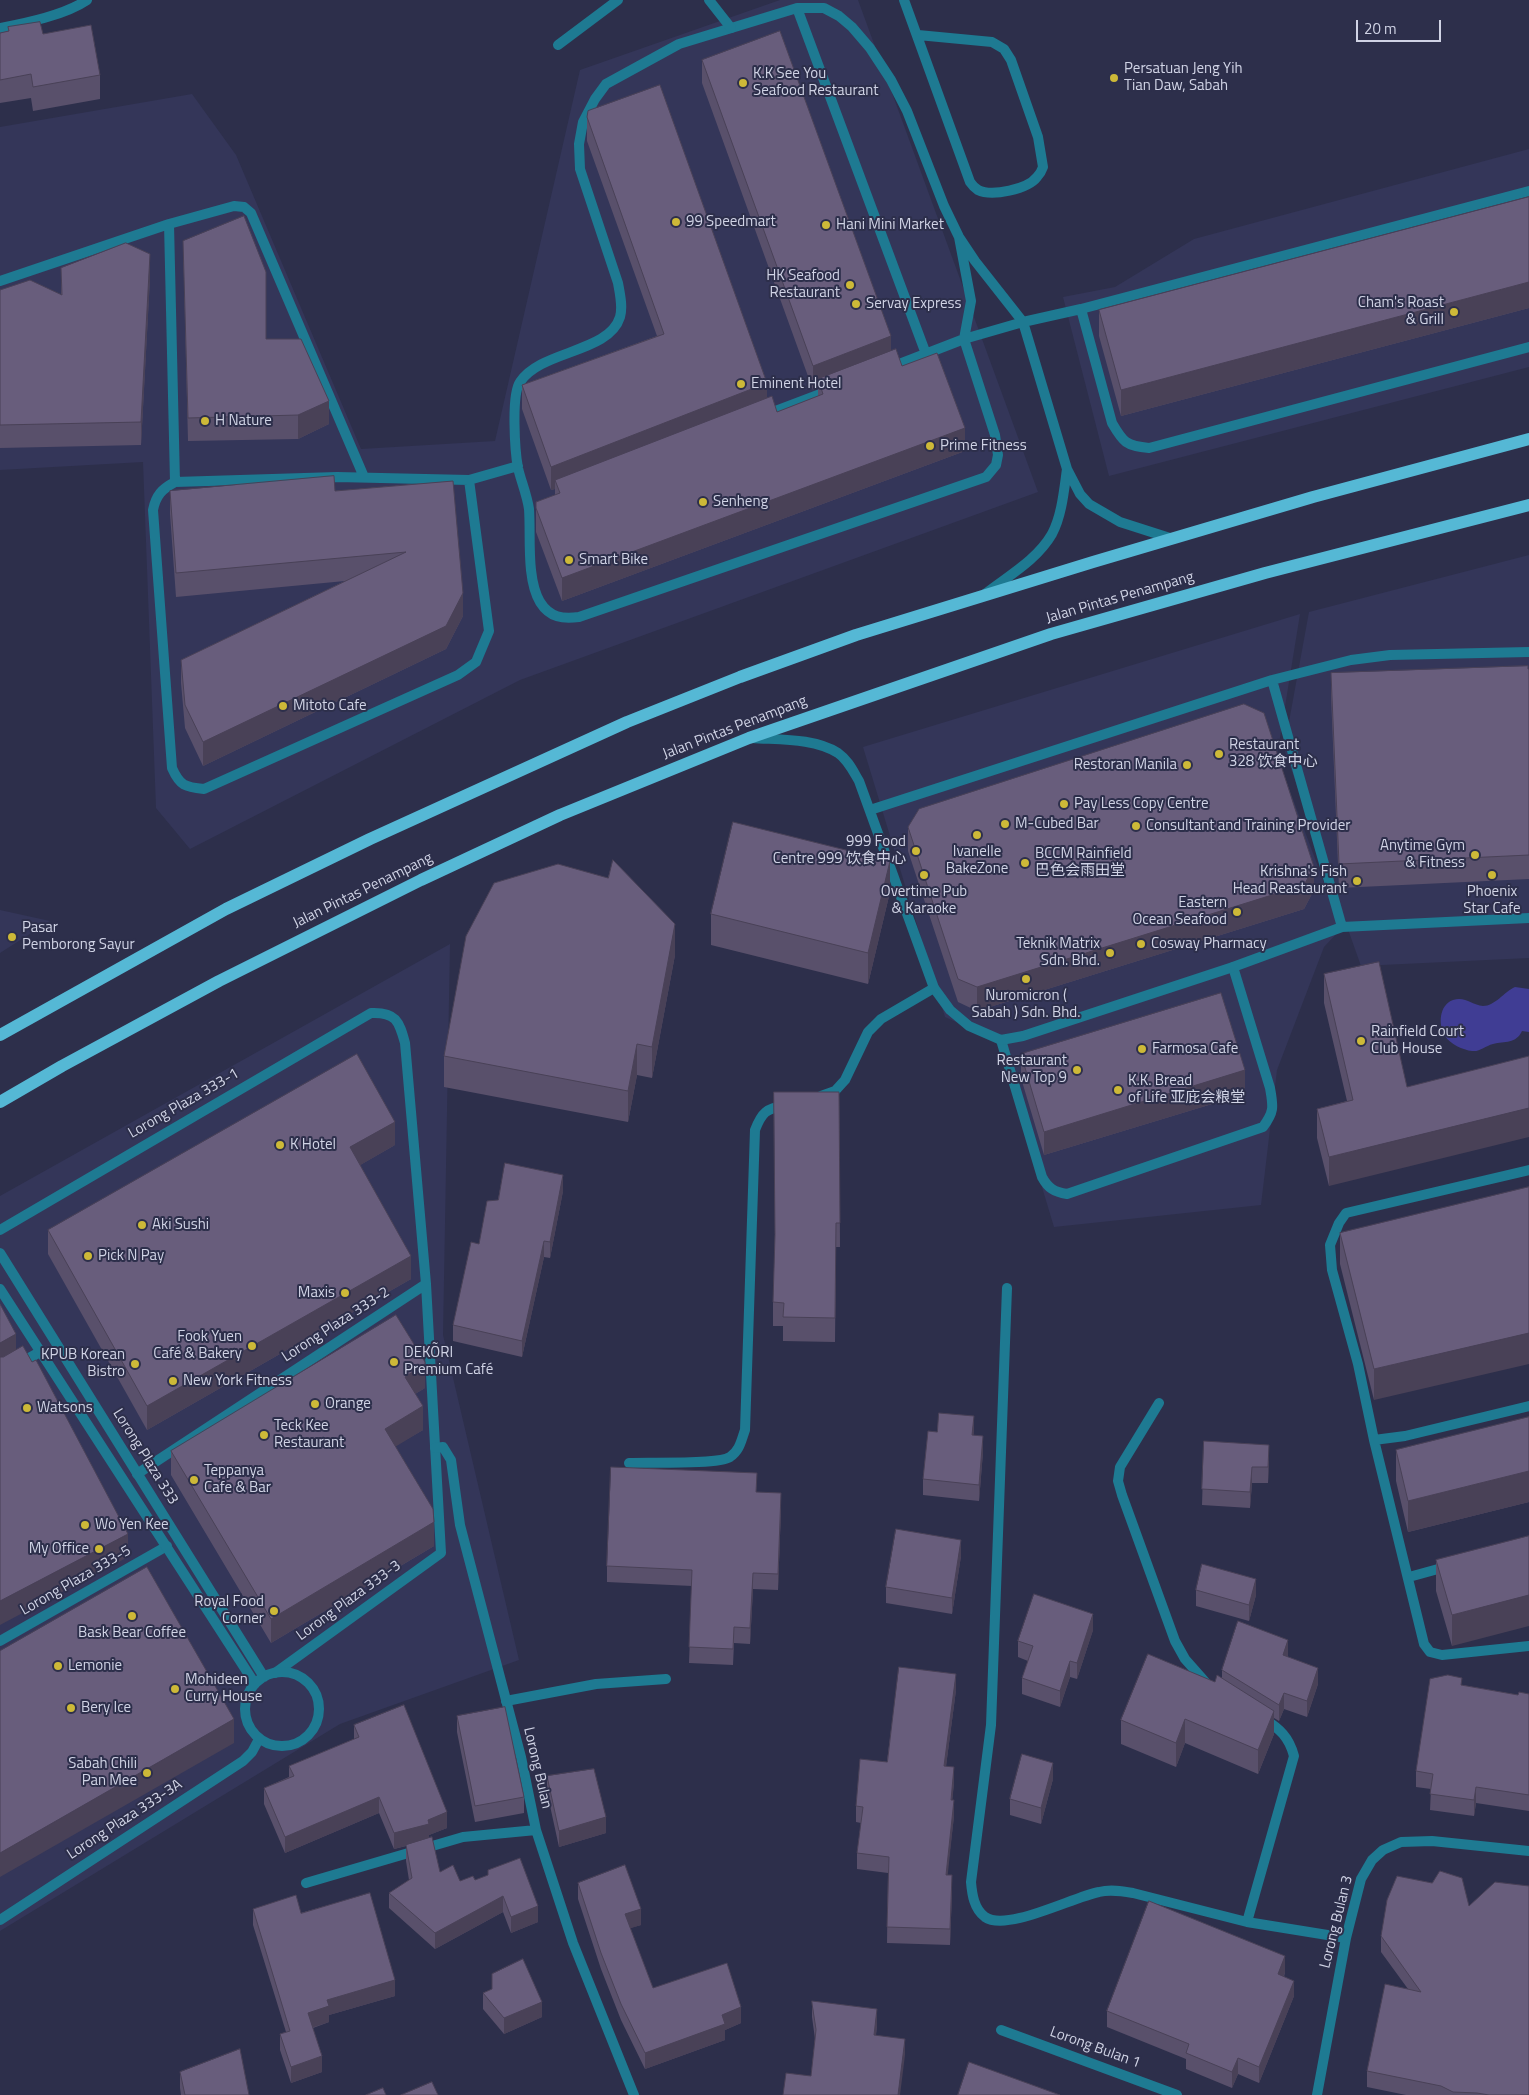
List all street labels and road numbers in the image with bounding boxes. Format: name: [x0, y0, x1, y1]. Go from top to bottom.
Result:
street label: Jalan Pintas Penampang: [1044, 568, 1196, 628]
street label: Jalan Pintas Penampang: [660, 692, 810, 764]
street label: Jalan Pintas Penampang: [290, 849, 436, 933]
street label: Lorong Plaza 333-1: [125, 1065, 243, 1143]
street label: Lorong Plaza 333-2: [279, 1283, 393, 1367]
street label: Lorong Plaza 333: [108, 1406, 182, 1508]
street label: Lorong Plaza 333-5: [17, 1542, 135, 1620]
street label: Lorong Plaza 333-3: [293, 1557, 405, 1645]
street label: Lorong Bulan: [519, 1725, 555, 1811]
street label: Lorong Plaza 333-3A: [64, 1776, 186, 1864]
street label: Lorong Bulan 3: [1317, 1874, 1357, 1970]
street label: Lorong Bulan 1: [1047, 2023, 1143, 2073]

